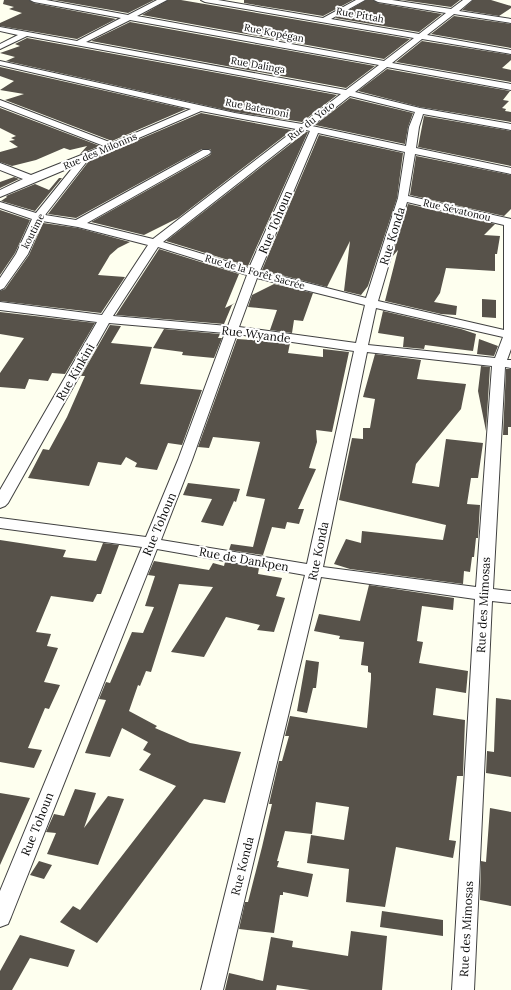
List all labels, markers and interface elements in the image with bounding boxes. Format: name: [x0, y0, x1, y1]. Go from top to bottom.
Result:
street label: Rue Pittah: [335, 4, 385, 26]
street label: Rue Kopégan: [243, 21, 305, 45]
street label: Rue Dalinga: [230, 54, 286, 76]
street label: Rue Batemoni: [224, 95, 290, 121]
street label: Rue du Yoto: [285, 99, 337, 143]
street label: Rue des Milonins: [61, 129, 139, 172]
street label: Rue Tohoun: [255, 188, 295, 256]
street label: Rue Sévatonou: [422, 196, 492, 224]
street label: Rue Konda: [376, 205, 408, 267]
street label: koutime: [19, 211, 48, 251]
street label: Rue de la Forêt Sacrée: [204, 252, 307, 293]
street label: Rue Wyande: [221, 322, 292, 346]
street label: Rue Kinkini: [53, 341, 97, 403]
street label: Rue Tohoun: [139, 490, 179, 558]
street label: Rue Konda: [304, 520, 332, 582]
street label: Rue de Dankpen: [198, 544, 290, 574]
street label: Rue des Mimosas: [473, 556, 493, 653]
street label: Rue Tohoun: [17, 790, 57, 858]
street label: Rue Konda: [227, 835, 257, 897]
street label: Rue des Mimosas: [456, 880, 476, 977]

